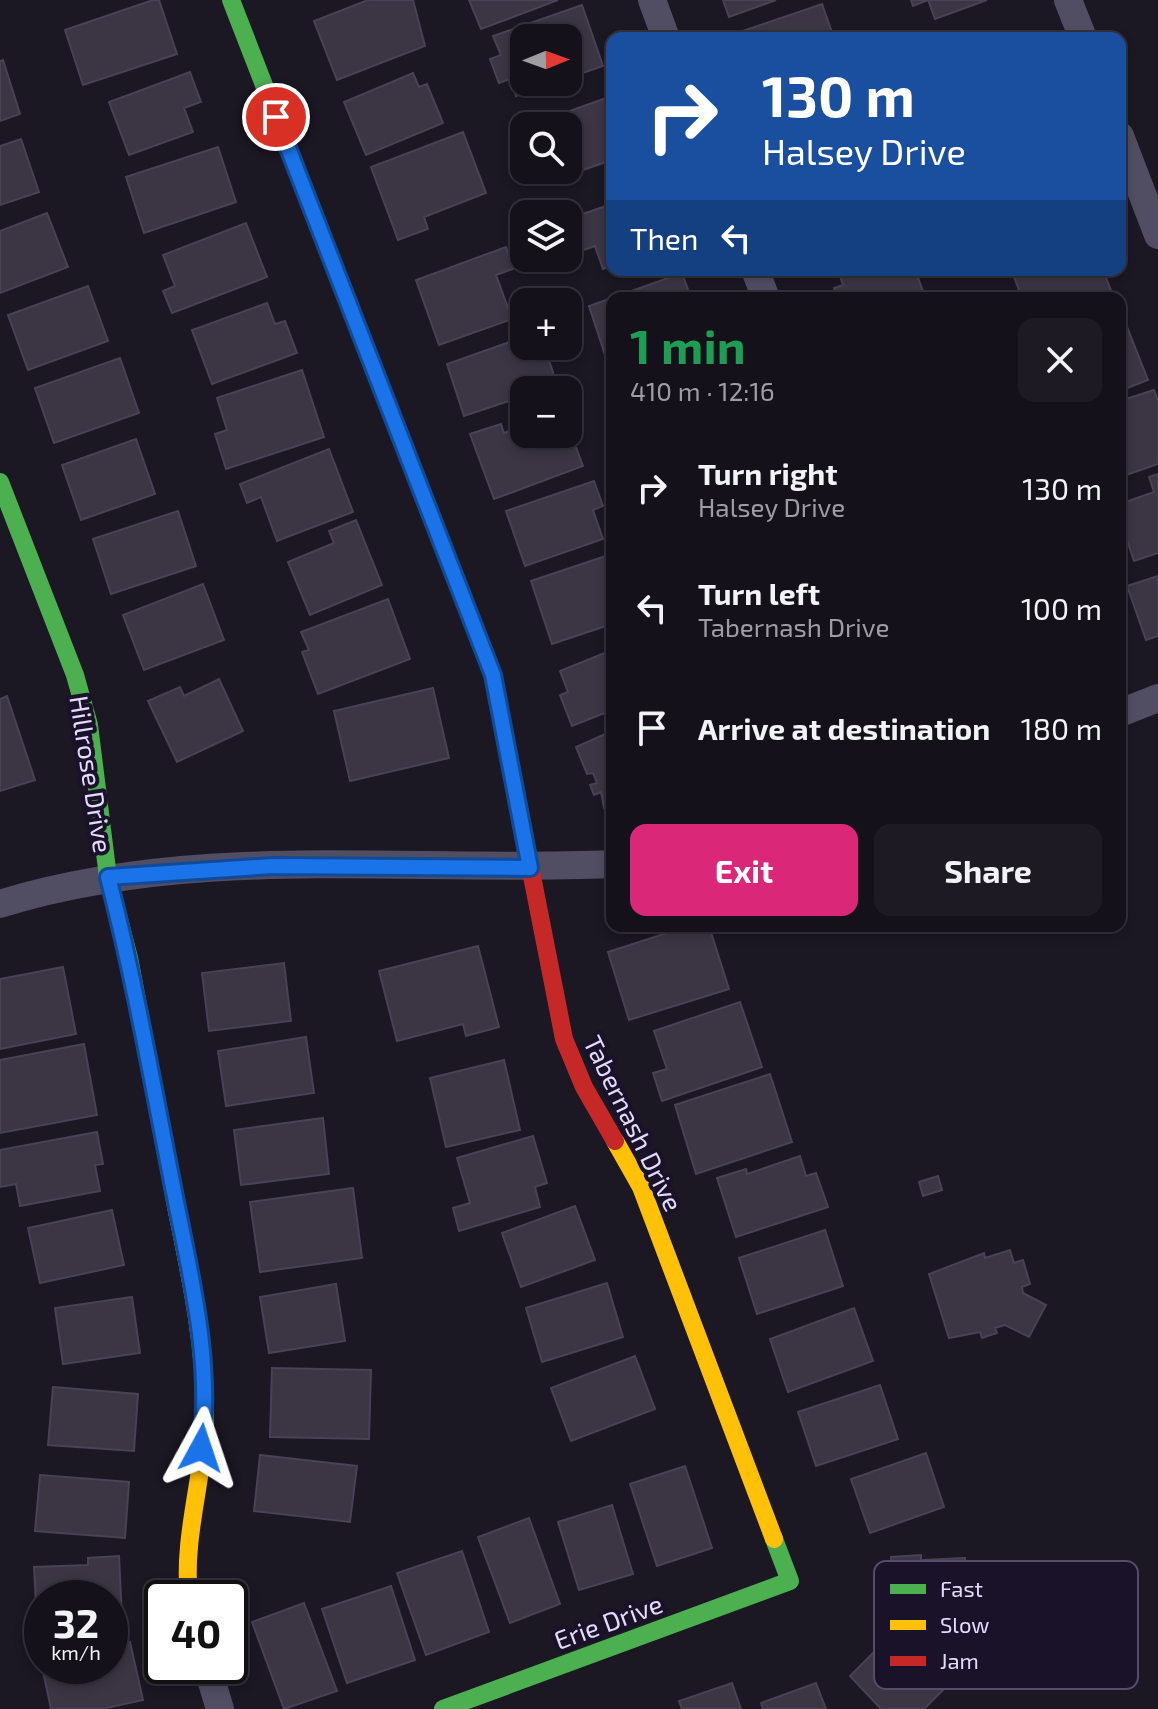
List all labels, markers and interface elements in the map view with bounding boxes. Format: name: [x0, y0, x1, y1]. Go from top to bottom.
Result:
north arrow: [510, 24, 582, 96]
map controls: [510, 24, 582, 448]
text: 130 m: [762, 61, 915, 128]
icon: right: [630, 64, 734, 168]
pin: [242, 83, 310, 151]
icon: arrive: [254, 95, 298, 139]
button: search: [510, 112, 582, 184]
text: Halsey Drive: [762, 129, 966, 172]
button: layers: [510, 200, 582, 272]
icon: left: [714, 216, 758, 260]
text: Then: [630, 220, 698, 256]
button: +: [510, 288, 582, 360]
text: 1 min: [630, 316, 746, 374]
button: close: [1018, 318, 1102, 402]
text: 410 m · 12:16: [630, 375, 775, 406]
button: −: [510, 376, 582, 448]
text: Turn right: [698, 455, 838, 491]
icon: right: [630, 466, 674, 510]
text: 130 m: [1022, 470, 1102, 506]
text: Halsey Drive: [698, 491, 845, 522]
text: Turn left: [698, 575, 820, 611]
icon: left: [630, 586, 674, 630]
text: 100 m: [1021, 590, 1102, 626]
text: Tabernash Drive: [698, 611, 889, 642]
street label: Hillrose Drive: [64, 693, 120, 855]
icon: arrive: [630, 706, 674, 750]
text: Arrive at destination: [698, 710, 990, 746]
text: 180 m: [1021, 710, 1102, 746]
button: Exit: [630, 824, 858, 916]
button: Share: [874, 824, 1102, 916]
street label: Tabernash Drive: [578, 1030, 690, 1216]
position arrow: [159, 1406, 243, 1490]
legend: [874, 1561, 1138, 1689]
text: Fast: [940, 1575, 983, 1601]
speed limit sign: 40: [144, 1580, 248, 1684]
street label: Erie Drive: [550, 1587, 666, 1655]
text: 32: [53, 1598, 99, 1646]
text: Slow: [940, 1611, 989, 1637]
text: km/h: [51, 1640, 101, 1664]
text: Jam: [940, 1647, 979, 1673]

